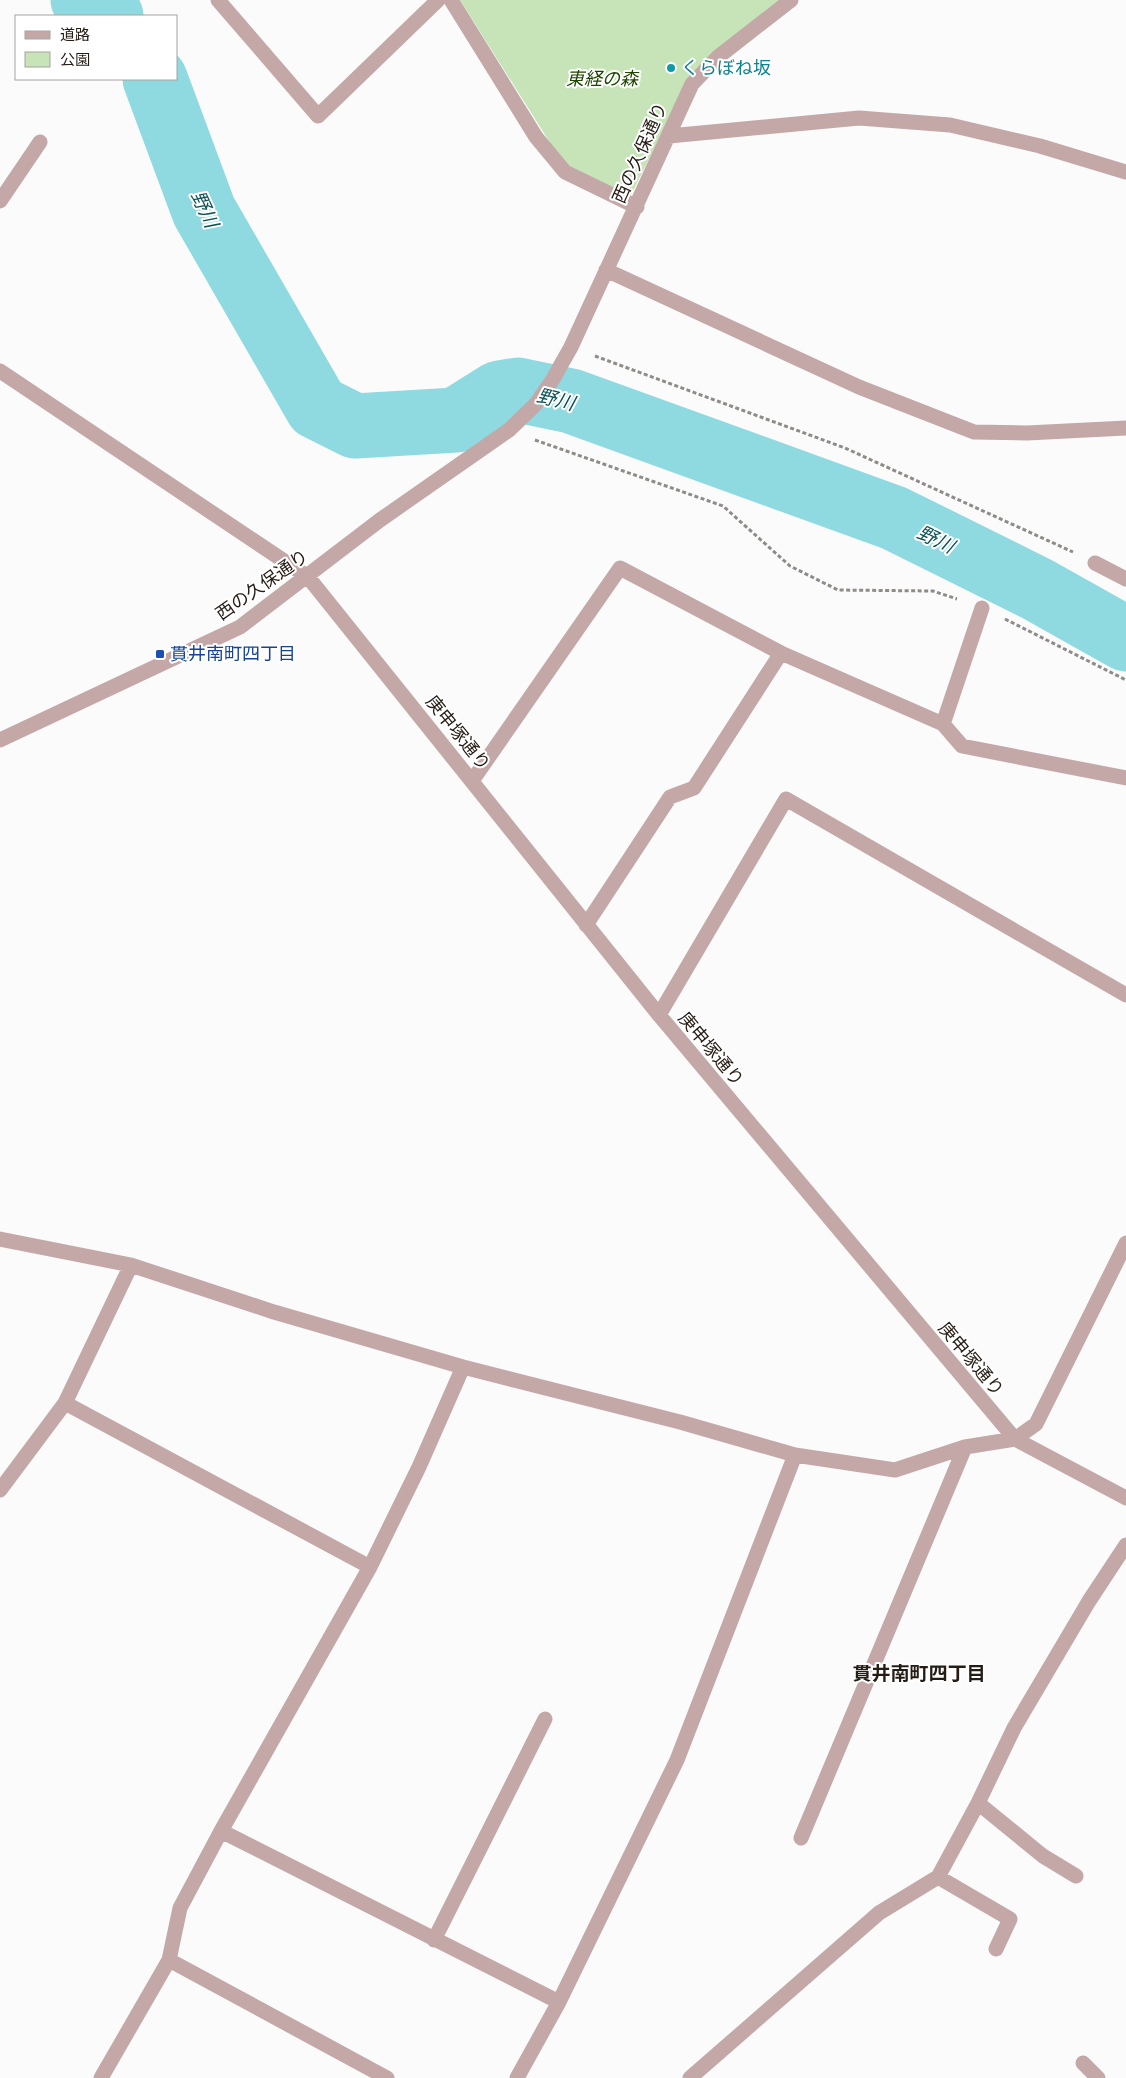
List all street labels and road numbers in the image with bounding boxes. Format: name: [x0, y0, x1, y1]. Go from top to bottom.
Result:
street label: 西の久保通り: [606, 98, 672, 207]
street label: 西の久保通り: [210, 543, 313, 625]
street label: 庚申塚通り: [421, 690, 496, 775]
street label: 庚申塚通り: [674, 1006, 750, 1091]
street label: 庚申塚通り: [934, 1316, 1010, 1401]

